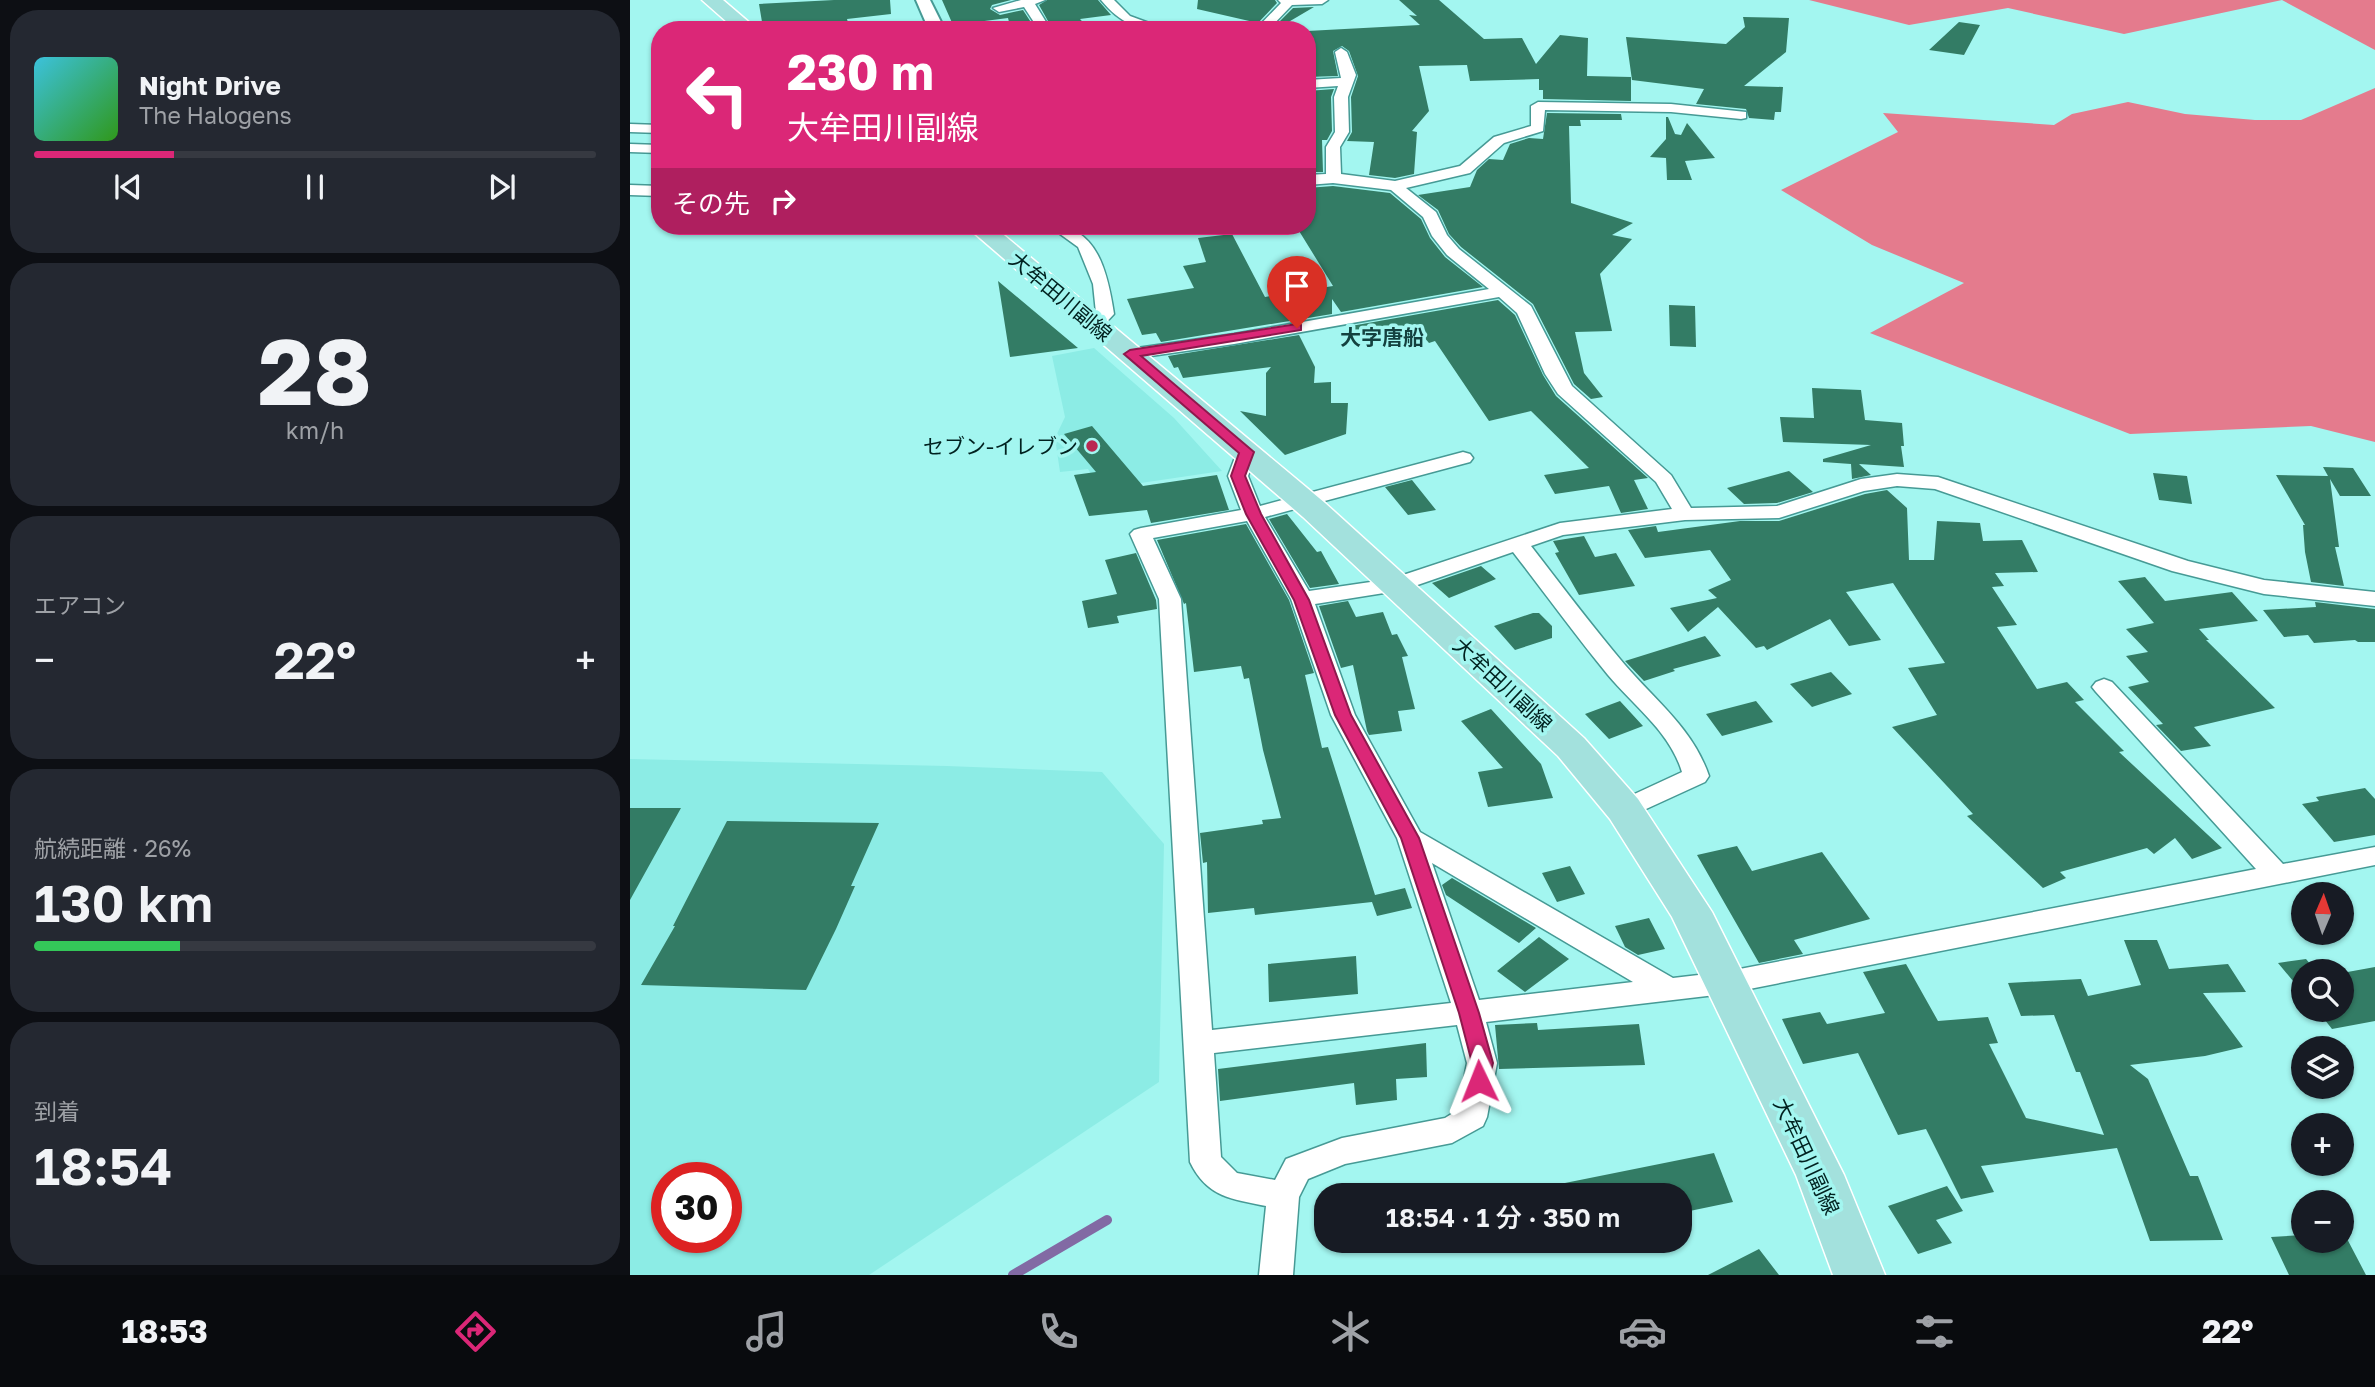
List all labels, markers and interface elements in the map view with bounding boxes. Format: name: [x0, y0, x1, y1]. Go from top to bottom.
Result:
text: 230 m: [787, 42, 934, 101]
icon: left: [672, 49, 763, 140]
text: Night Drive: [139, 70, 281, 101]
text: The Halogens: [139, 101, 292, 129]
text: 大牟田川副線: [787, 108, 979, 146]
icon: previous: [109, 168, 147, 206]
icon: pause: [296, 168, 334, 206]
icon: next: [483, 168, 521, 206]
icon: right: [764, 182, 802, 220]
text: その先: [672, 188, 750, 219]
street label: 大牟田川副線: [1004, 246, 1118, 346]
pin: [1267, 256, 1327, 328]
icon: arrive: [1278, 267, 1316, 305]
text: 28: [258, 316, 372, 425]
district label: 大字唐船: [1340, 324, 1424, 350]
text: km/h: [286, 416, 344, 444]
place label: セブン-イレブン: [923, 433, 1078, 459]
marker: セブン-イレブン: [1084, 438, 1100, 454]
text: エアコン: [34, 591, 126, 619]
text: 22°: [274, 628, 356, 690]
street label: 大牟田川副線: [1448, 632, 1558, 736]
text: −: [34, 637, 55, 682]
text: +: [575, 637, 596, 682]
text: 航続距離 · 26%: [34, 834, 191, 862]
text: 130 km: [34, 871, 213, 933]
north arrow: [2291, 882, 2354, 945]
map controls: [2291, 882, 2354, 1253]
button: search: [2291, 959, 2354, 1022]
button: layers: [2291, 1036, 2354, 1099]
position arrow: [1442, 1044, 1516, 1118]
street label: 大牟田川副線: [1769, 1093, 1845, 1219]
text: 到着: [34, 1097, 80, 1125]
button: +: [2291, 1113, 2354, 1176]
text: 18:54: [34, 1134, 173, 1196]
speed limit sign: 30: [651, 1162, 742, 1253]
button: −: [2291, 1190, 2354, 1253]
text: 18:54 · 1 分 · 350 m: [1386, 1202, 1620, 1233]
icon: directions: [451, 1307, 500, 1356]
icon: music: [742, 1307, 791, 1356]
icon: phone: [1034, 1307, 1083, 1356]
icon: climate: [1326, 1307, 1375, 1356]
icon: car: [1618, 1307, 1667, 1356]
icon: filters: [1910, 1307, 1959, 1356]
text: 18:53: [121, 1312, 208, 1350]
text: 22°: [2202, 1312, 2253, 1350]

